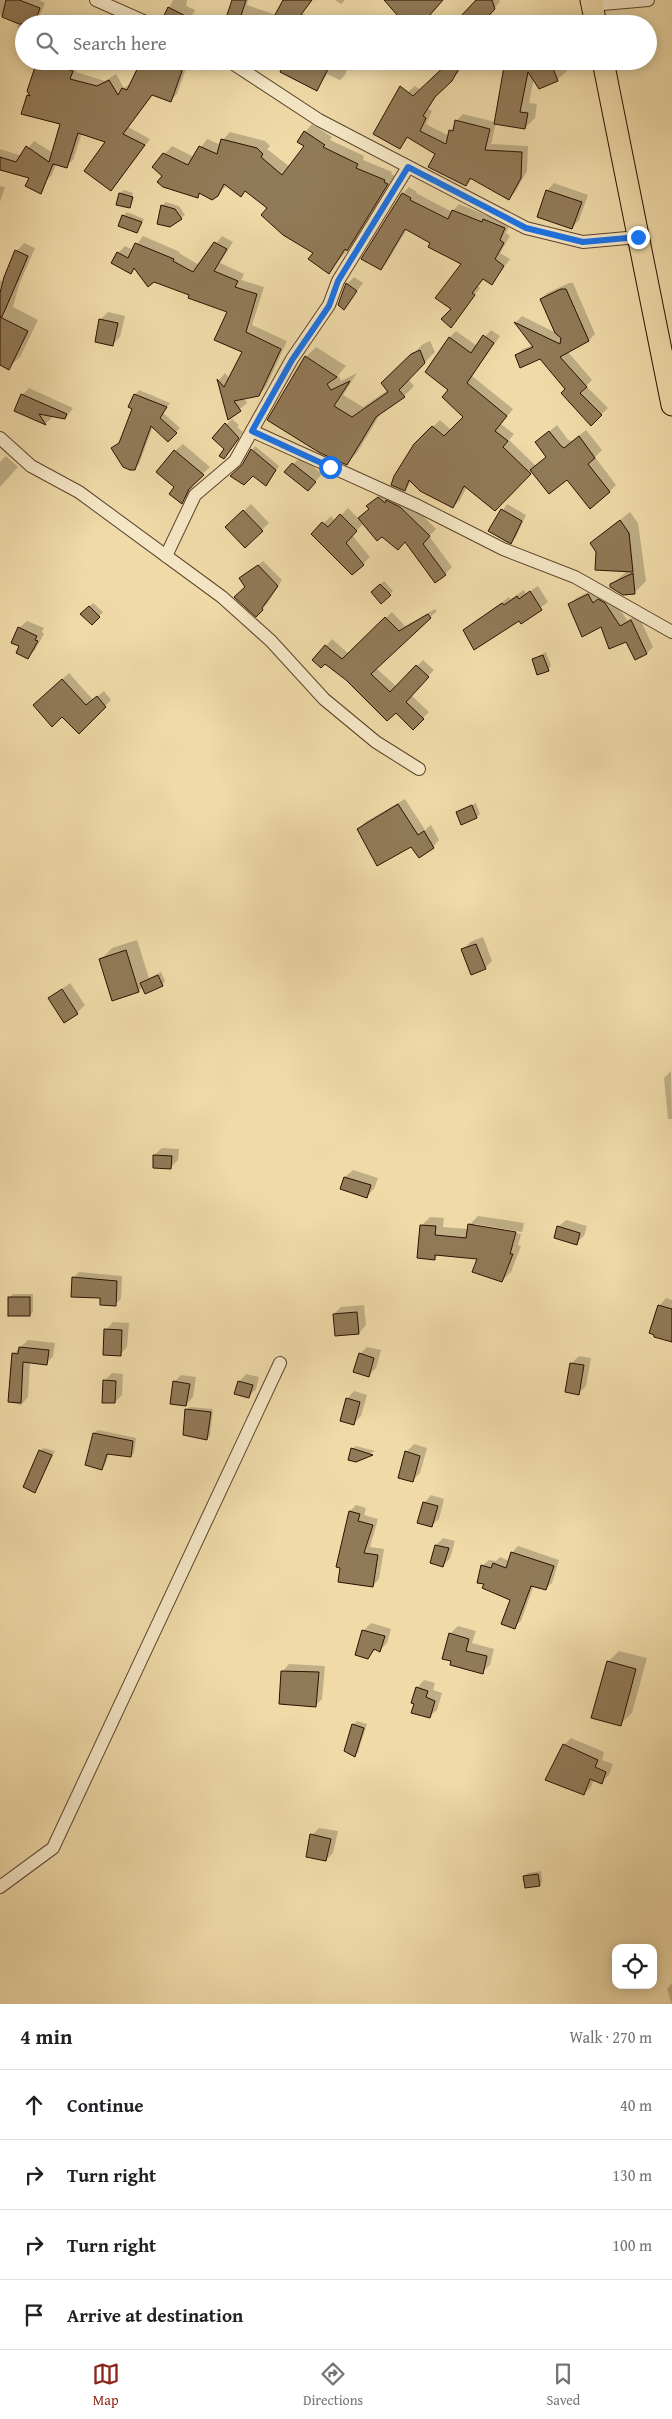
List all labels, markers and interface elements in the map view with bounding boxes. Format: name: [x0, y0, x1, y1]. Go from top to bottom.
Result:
search box: [15, 15, 657, 70]
icon: search: [33, 29, 61, 57]
text: Search here: [73, 29, 167, 57]
route end: [627, 226, 650, 249]
route start: [319, 456, 342, 479]
map controls: [612, 1944, 657, 1989]
button: locate: [612, 1944, 657, 1989]
text: 4 min: [20, 2021, 72, 2052]
text: Walk · 270 m: [569, 2025, 652, 2049]
icon: ahead: [20, 2091, 48, 2119]
text: Continue: [67, 2091, 144, 2119]
text: 40 m: [620, 2093, 652, 2117]
icon: right: [20, 2161, 48, 2189]
text: Turn right: [67, 2161, 156, 2189]
text: 130 m: [612, 2163, 652, 2187]
icon: right: [20, 2231, 48, 2259]
text: Turn right: [67, 2231, 156, 2259]
text: 100 m: [612, 2233, 652, 2257]
icon: arrive: [20, 2301, 48, 2329]
text: Arrive at destination: [67, 2301, 243, 2329]
tab: Map: [92, 2360, 120, 2410]
tab: Directions: [303, 2360, 363, 2410]
tab: Saved: [546, 2360, 580, 2410]

